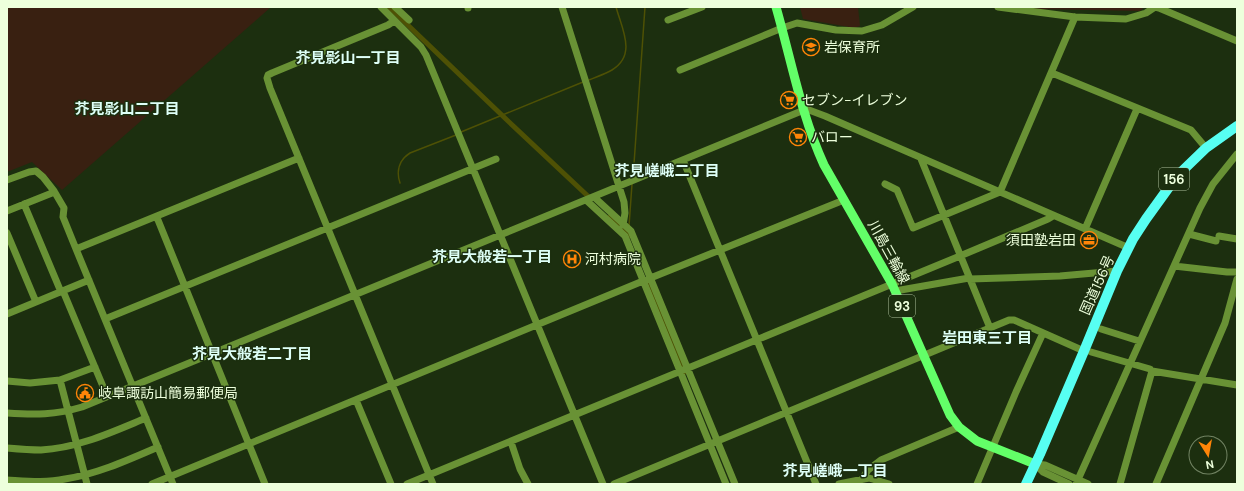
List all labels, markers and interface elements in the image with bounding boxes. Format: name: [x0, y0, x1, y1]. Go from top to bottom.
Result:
school or university icon: 岩保育所: [801, 37, 821, 57]
place label: 岩保育所: [824, 38, 880, 56]
district label: 芥見影山一丁目: [295, 48, 401, 68]
supermarket icon: セブン-イレブン: [779, 90, 799, 110]
place label: セブン-イレブン: [802, 91, 908, 109]
district label: 芥見影山二丁目: [74, 99, 180, 119]
supermarket icon: バロー: [788, 127, 808, 147]
place label: バロー: [811, 128, 853, 146]
district label: 芥見嵯峨二丁目: [614, 161, 720, 181]
road number: 156: [1159, 168, 1189, 190]
street label: 川島三輪線: [864, 217, 914, 287]
office icon: 須田塾岩田: [1079, 230, 1099, 250]
place label: 須田塾岩田: [1006, 231, 1076, 249]
district label: 芥見大般若一丁目: [432, 247, 552, 267]
hospital icon: 河村病院: [562, 249, 582, 269]
place label: 河村病院: [585, 250, 641, 268]
street label: 国道156号: [1076, 252, 1118, 318]
road number: 93: [889, 295, 915, 317]
district label: 岩田東三丁目: [942, 328, 1032, 348]
district label: 芥見大般若二丁目: [192, 344, 312, 364]
public building icon: 岐阜諏訪山簡易郵便局: [75, 383, 95, 403]
place label: 岐阜諏訪山簡易郵便局: [98, 384, 238, 402]
north arrow: [1188, 435, 1228, 475]
text: N: [1205, 457, 1215, 472]
district label: 芥見嵯峨一丁目: [782, 461, 888, 481]

